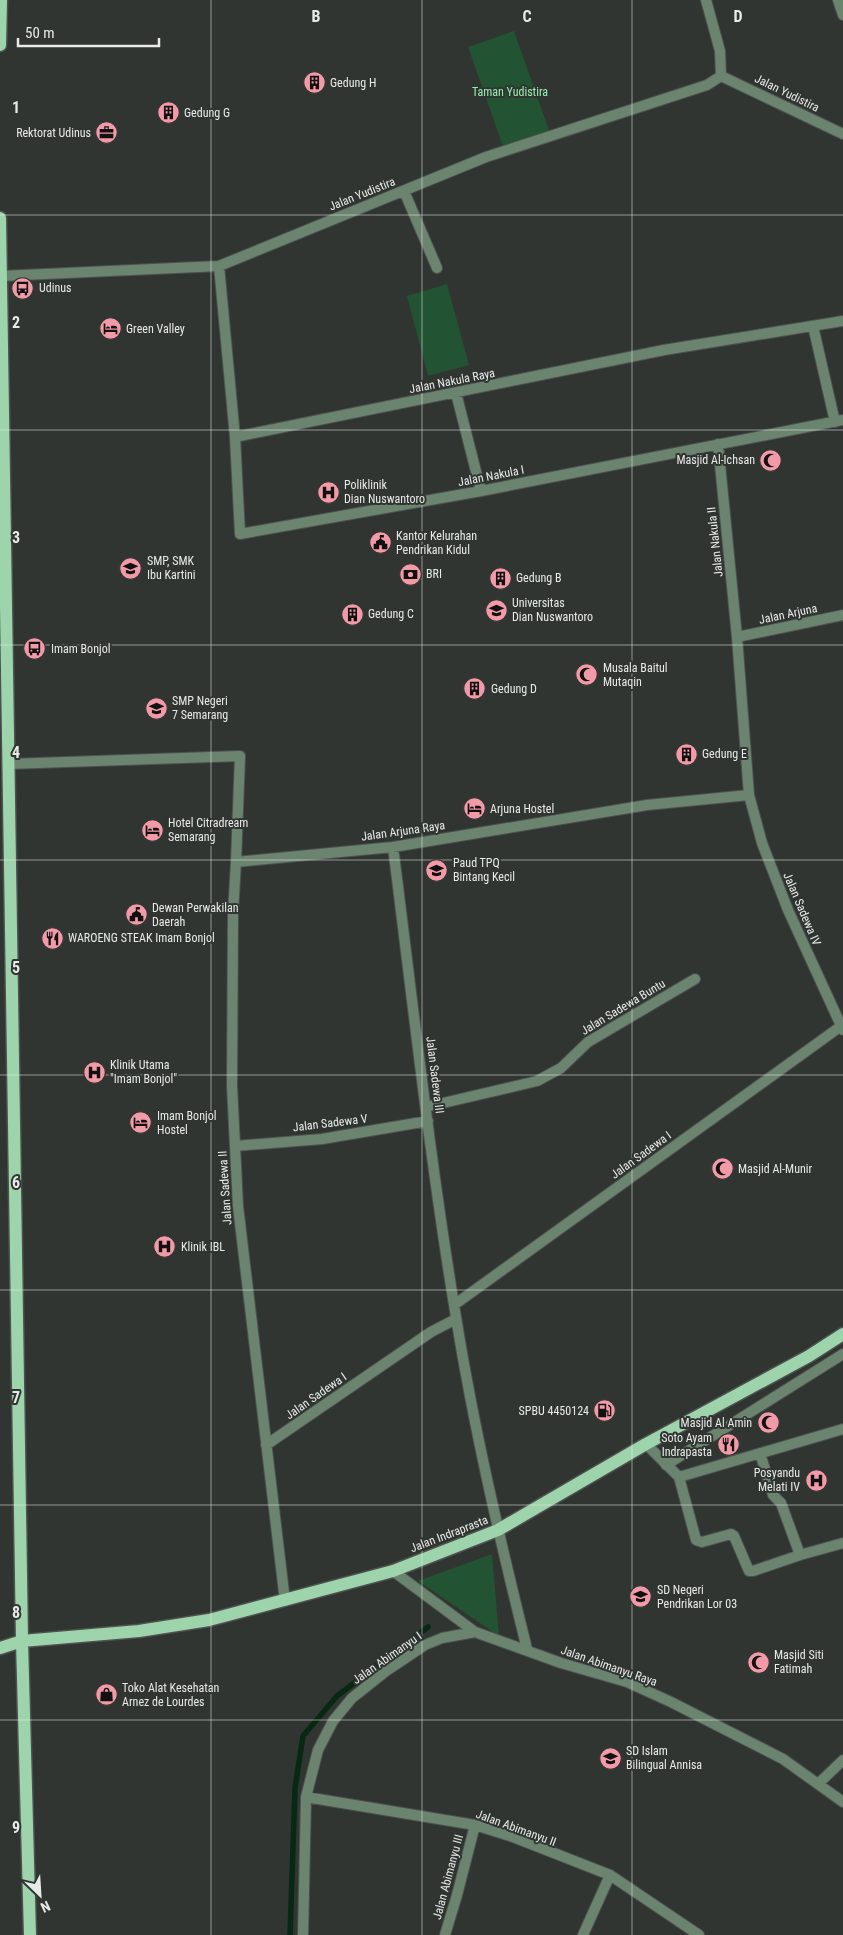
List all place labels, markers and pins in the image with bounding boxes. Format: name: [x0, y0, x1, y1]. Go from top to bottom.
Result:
building icon: Gedung H: [302, 71, 326, 95]
place label: Gedung H: [330, 76, 376, 90]
building icon: Gedung G: [156, 101, 180, 125]
place label: Gedung G: [184, 106, 230, 120]
office icon: Rektorat Udinus: [95, 121, 119, 145]
place label: Rektorat Udinus: [16, 126, 91, 140]
bus stop icon: Udinus: [11, 276, 35, 300]
place label: Udinus: [39, 281, 72, 295]
hotel icon: Green Valley: [98, 317, 122, 341]
place label: Green Valley: [126, 322, 185, 336]
mosque icon: Masjid Al-Ichsan: [759, 448, 783, 472]
place label: Masjid Al-Ichsan: [677, 453, 755, 467]
place label: Poliklinik Dian Nuswantoro: [344, 478, 425, 506]
hospital icon: Poliklinik Dian Nuswantoro: [316, 480, 340, 504]
place label: Kantor Kelurahan Pendrikan Kidul: [396, 529, 477, 557]
public building icon: Kantor Kelurahan Pendrikan Kidul: [368, 531, 392, 555]
place label: SMP, SMK Ibu Kartini: [147, 554, 196, 582]
school or university icon: SMP, SMK Ibu Kartini: [119, 556, 143, 580]
bank icon: BRI: [398, 562, 422, 586]
building icon: Gedung B: [488, 566, 512, 590]
place label: BRI: [426, 567, 442, 581]
place label: Gedung B: [516, 571, 562, 585]
place label: Universitas Dian Nuswantoro: [512, 596, 593, 624]
school or university icon: Universitas Dian Nuswantoro: [484, 598, 508, 622]
building icon: Gedung C: [340, 602, 364, 626]
place label: Gedung C: [368, 607, 414, 621]
bus stop icon: Imam Bonjol: [23, 637, 47, 661]
place label: Imam Bonjol: [51, 642, 110, 656]
place label: Musala Baitul Mutaqin: [603, 661, 668, 689]
mosque icon: Musala Baitul Mutaqin: [575, 663, 599, 687]
building icon: Gedung D: [463, 677, 487, 701]
place label: Gedung D: [491, 682, 537, 696]
place label: SMP Negeri 7 Semarang: [172, 694, 228, 722]
school or university icon: SMP Negeri 7 Semarang: [144, 696, 168, 720]
building icon: Gedung E: [674, 742, 698, 766]
place label: Gedung E: [702, 747, 747, 761]
hotel icon: Arjuna Hostel: [462, 797, 486, 821]
place label: Arjuna Hostel: [490, 802, 554, 816]
place label: Hotel Citradream Semarang: [168, 816, 248, 844]
hotel icon: Hotel Citradream Semarang: [140, 818, 164, 842]
place label: Paud TPQ Bintang Kecil: [453, 856, 515, 884]
school or university icon: Paud TPQ Bintang Kecil: [425, 858, 449, 882]
place label: Dewan Perwakilan Daerah: [152, 901, 239, 929]
public building icon: Dewan Perwakilan Daerah: [124, 903, 148, 927]
restaurant icon: WAROENG STEAK Imam Bonjol: [40, 926, 64, 950]
place label: WAROENG STEAK Imam Bonjol: [68, 931, 215, 945]
place label: Klinik Utama "Imam Bonjol": [110, 1058, 177, 1086]
hospital icon: Klinik Utama "Imam Bonjol": [82, 1060, 106, 1084]
place label: Imam Bonjol Hostel: [157, 1109, 216, 1137]
hotel icon: Imam Bonjol Hostel: [129, 1111, 153, 1135]
mosque icon: Masjid Al-Munir: [710, 1157, 734, 1181]
place label: Masjid Al-Munir: [738, 1162, 813, 1176]
hospital icon: Klinik IBL: [153, 1235, 177, 1259]
place label: Klinik IBL: [181, 1240, 225, 1254]
fuel station icon: SPBU 4450124: [593, 1399, 617, 1423]
place label: SPBU 4450124: [519, 1404, 589, 1418]
mosque icon: Masjid Al Amin: [756, 1411, 780, 1435]
place label: Masjid Al Amin: [681, 1416, 752, 1430]
place label: Soto Ayam Indrapasta: [661, 1431, 712, 1459]
restaurant icon: Soto Ayam Indrapasta: [716, 1433, 740, 1457]
place label: Posyandu Melati IV: [754, 1466, 800, 1494]
hospital icon: Posyandu Melati IV: [804, 1468, 828, 1492]
place label: SD Negeri Pendrikan Lor 03: [657, 1583, 737, 1611]
school or university icon: SD Negeri Pendrikan Lor 03: [629, 1585, 653, 1609]
place label: Masjid Siti Fatimah: [774, 1648, 824, 1676]
mosque icon: Masjid Siti Fatimah: [746, 1650, 770, 1674]
place label: Toko Alat Kesehatan Arnez de Lourdes: [122, 1681, 220, 1709]
shop icon: Toko Alat Kesehatan Arnez de Lourdes: [94, 1683, 118, 1707]
place label: SD Islam Bilingual Annisa: [626, 1744, 702, 1772]
school or university icon: SD Islam Bilingual Annisa: [598, 1746, 622, 1770]

